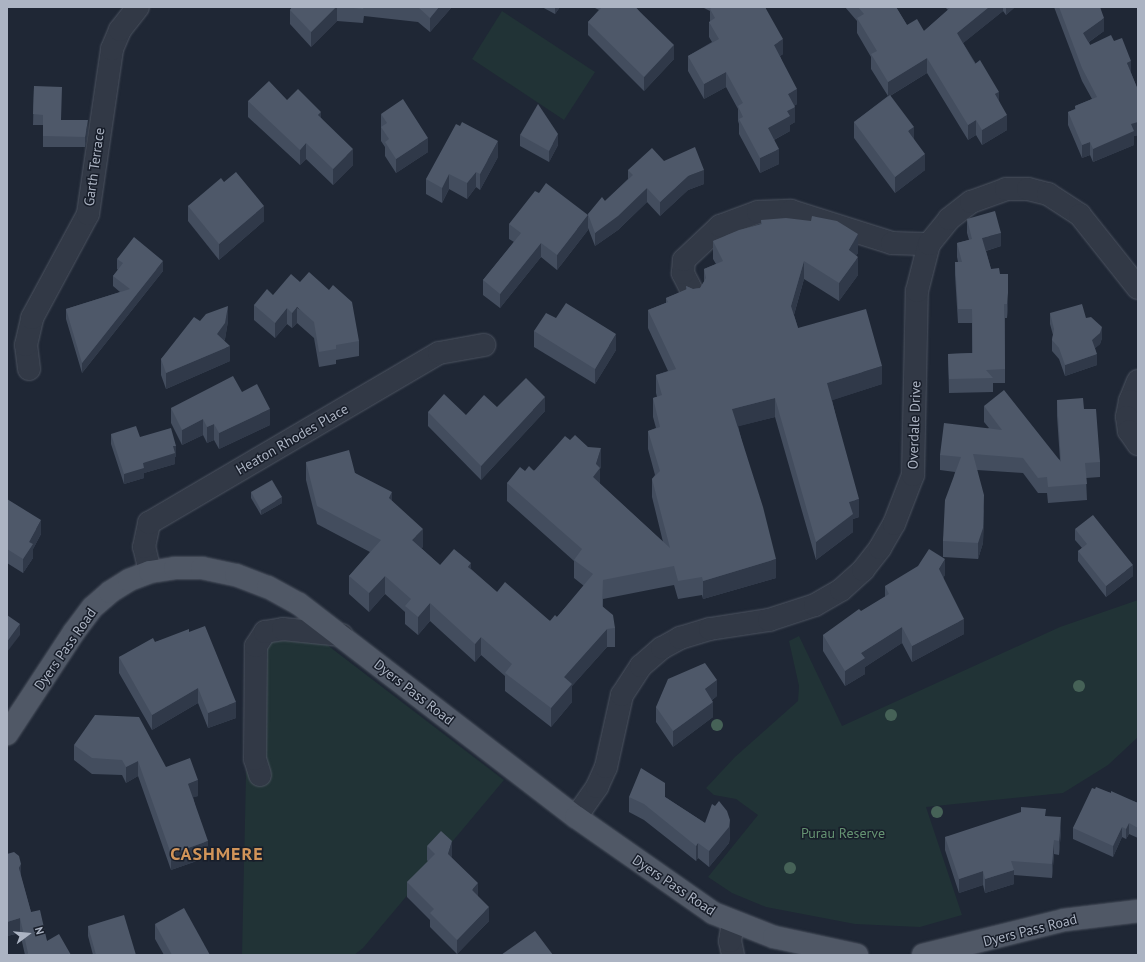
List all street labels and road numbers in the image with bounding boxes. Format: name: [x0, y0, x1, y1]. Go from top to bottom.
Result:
street label: Garth Terrace: [80, 126, 108, 208]
street label: Overdale Drive: [904, 380, 924, 470]
street label: Heaton Rhodes Place: [233, 400, 351, 478]
street label: Dyers Pass Road: [31, 605, 99, 693]
street label: Dyers Pass Road: [371, 656, 457, 728]
street label: Dyers Pass Road: [629, 851, 719, 919]
street label: Dyers Pass Road: [981, 910, 1079, 950]

